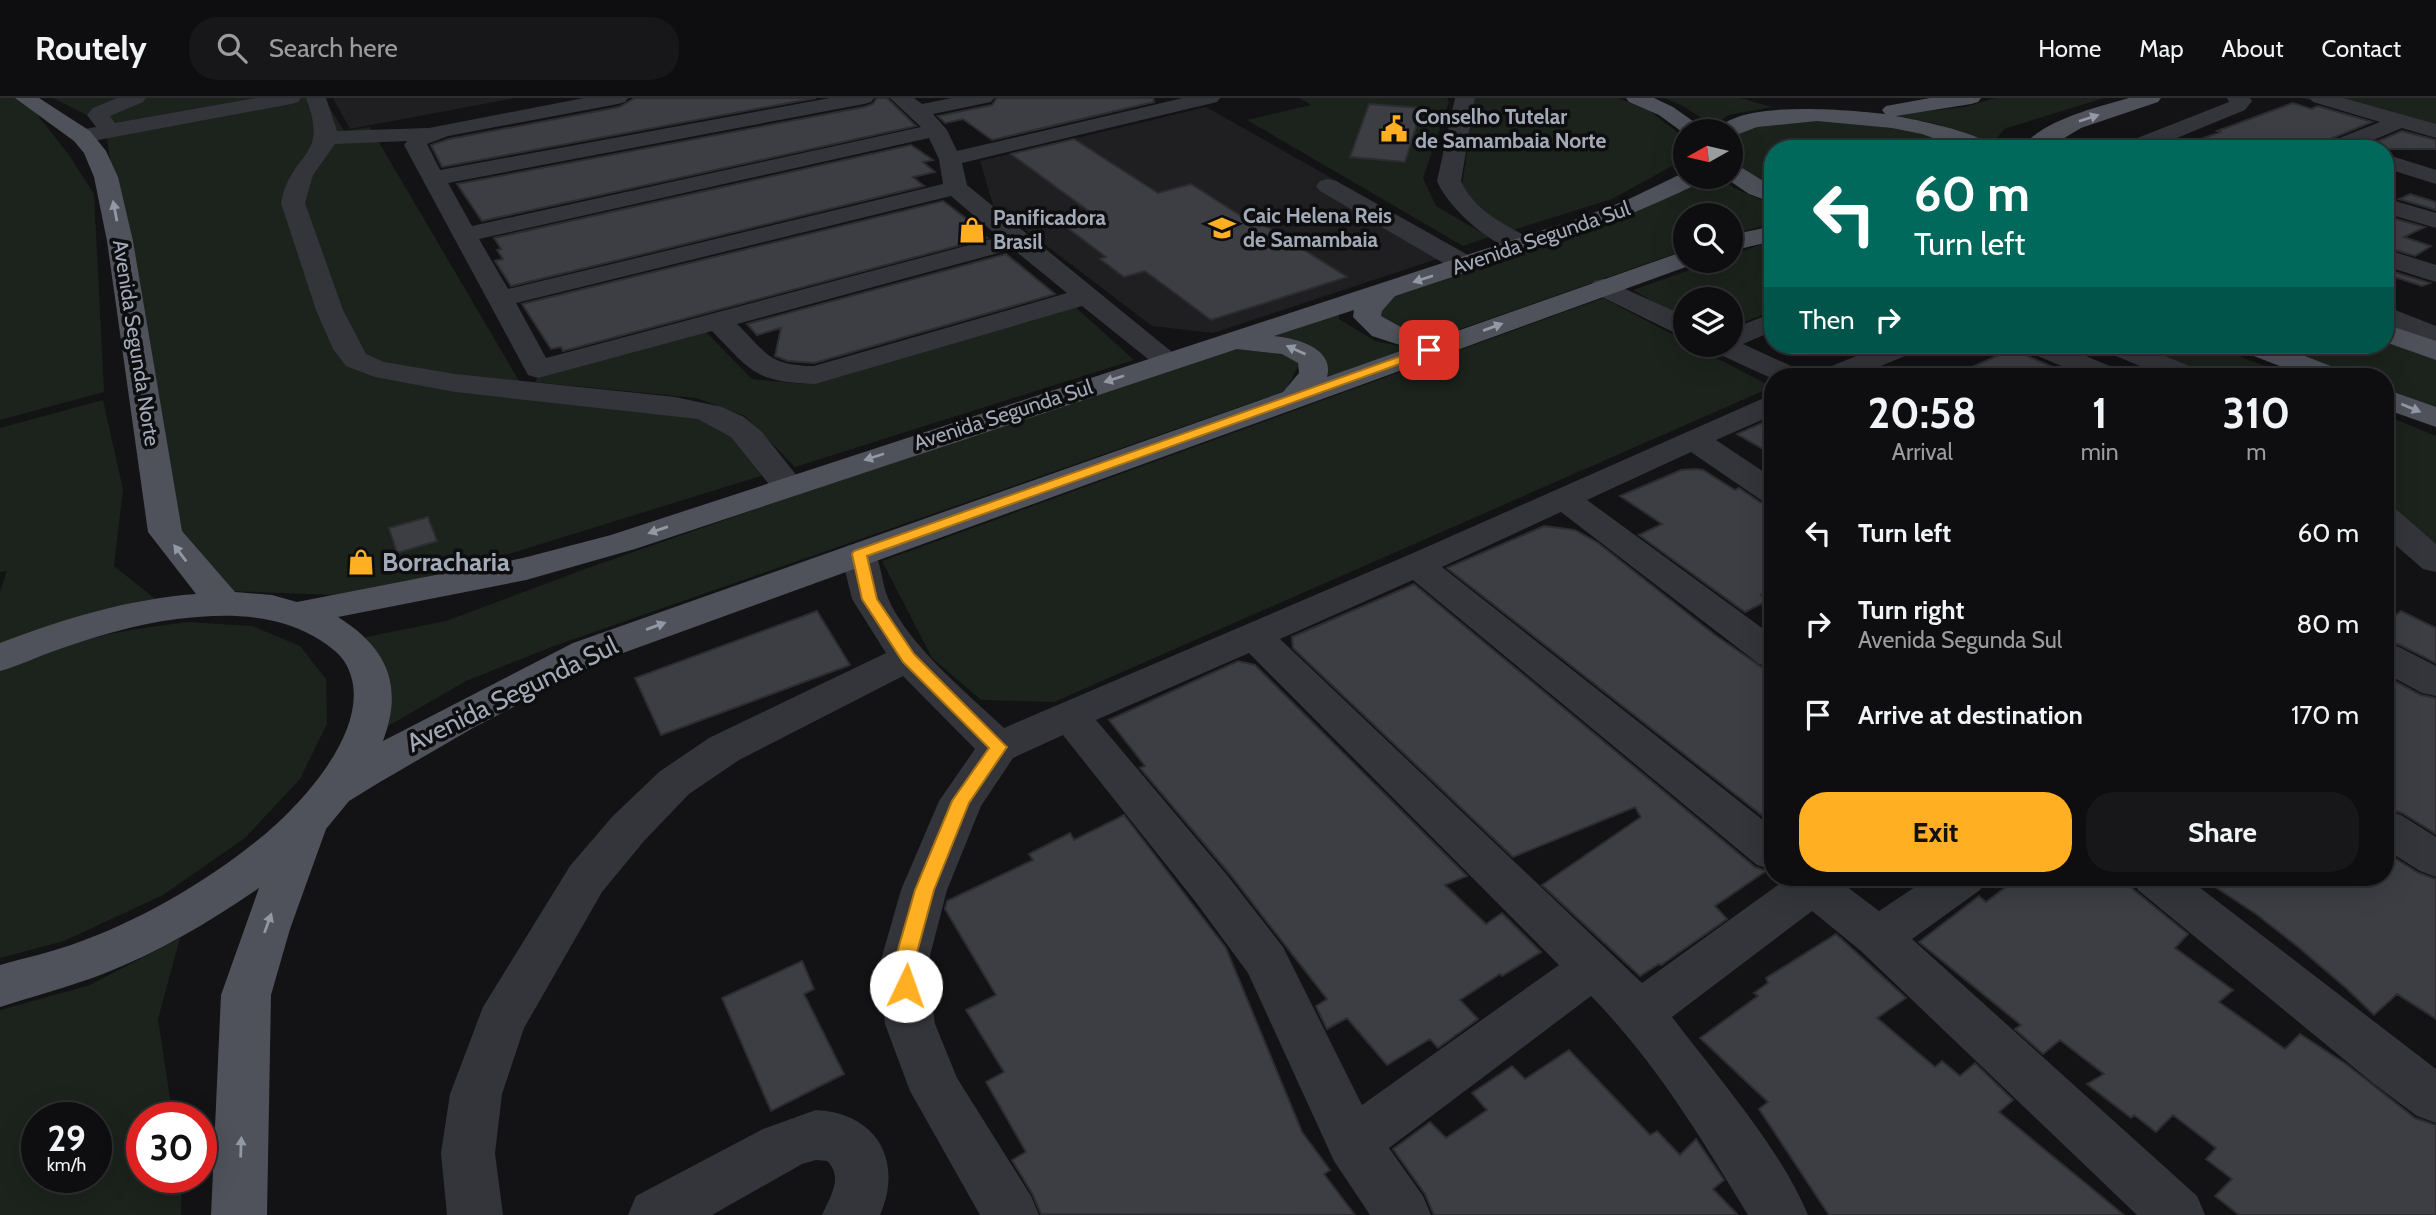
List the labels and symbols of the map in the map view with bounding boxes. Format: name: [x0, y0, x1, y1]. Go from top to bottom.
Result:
place label: Conselho Tutelar de Samambaia Norte: [1415, 104, 1606, 153]
one-way arrow: [2079, 112, 2100, 123]
public building icon: Conselho Tutelar de Samambaia Norte: [1379, 114, 1409, 144]
north arrow: [1673, 119, 1743, 189]
street label: Avenida Segunda Sul: [1449, 195, 1633, 280]
one-way arrow: [110, 200, 121, 222]
place label: Caic Helena Reis de Samambaia: [1243, 203, 1392, 252]
place label: Panificadora Brasil: [993, 205, 1107, 254]
school or university icon: Caic Helena Reis de Samambaia: [1207, 213, 1237, 243]
shop icon: Panificadora Brasil: [957, 215, 987, 245]
street label: Avenida Segunda Norte: [108, 238, 165, 448]
one-way arrow: [1413, 274, 1434, 285]
pin: [1399, 320, 1459, 380]
one-way arrow: [1483, 321, 1504, 332]
one-way arrow: [1286, 344, 1306, 356]
street label: Avenida Segunda Sul: [910, 374, 1095, 455]
one-way arrow: [1103, 374, 1124, 385]
one-way arrow: [2400, 403, 2421, 414]
one-way arrow: [864, 453, 885, 463]
one-way arrow: [648, 525, 669, 536]
one-way arrow: [173, 544, 188, 562]
place label: Borracharia: [382, 546, 510, 578]
shop icon: Borracharia: [346, 547, 376, 577]
one-way arrow: [646, 621, 667, 632]
street label: Avenida Segunda Sul: [401, 629, 623, 759]
one-way arrow: [263, 912, 274, 933]
position arrow: [869, 949, 943, 1023]
speed limit sign: 30: [126, 1102, 217, 1193]
one-way arrow: [236, 1136, 247, 1158]

